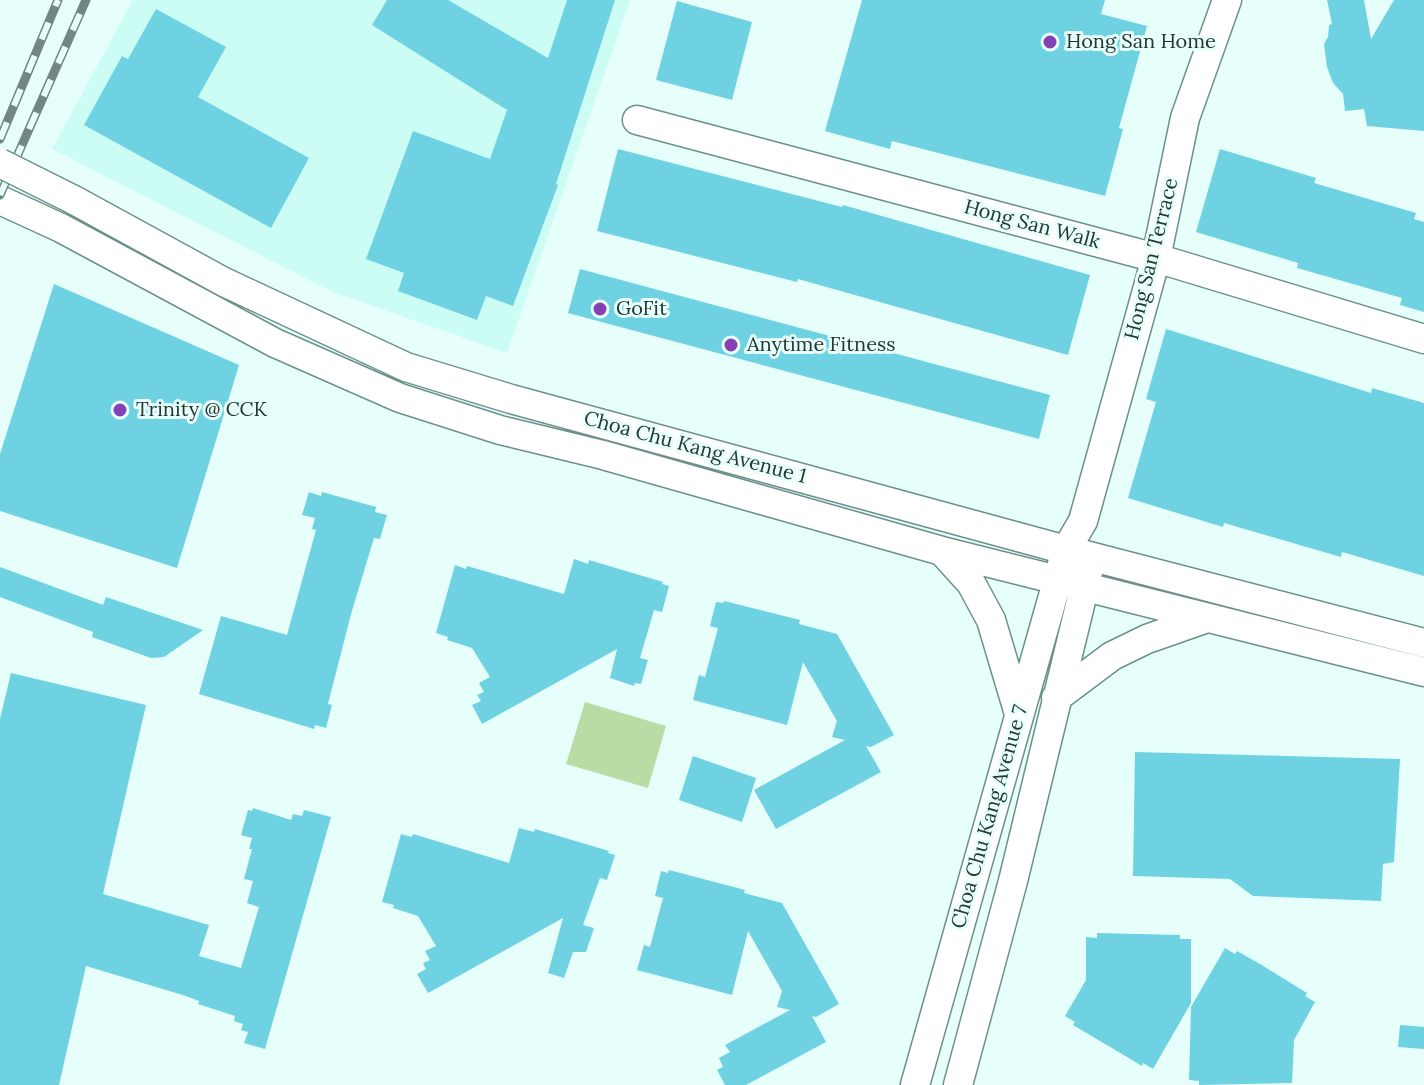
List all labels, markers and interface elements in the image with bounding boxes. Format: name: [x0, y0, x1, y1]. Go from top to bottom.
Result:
place label: Hong San Home: [1066, 30, 1216, 54]
marker: Hong San Home: [1041, 33, 1059, 51]
street label: Hong San Terrace: [1120, 176, 1184, 342]
street label: Hong San Walk: [961, 195, 1103, 255]
place label: GoFit: [616, 297, 667, 321]
marker: GoFit: [591, 300, 609, 318]
place label: Anytime Fitness: [747, 333, 896, 357]
marker: Anytime Fitness: [722, 336, 740, 354]
place label: Trinity @ CCK: [136, 398, 267, 422]
marker: Trinity @ CCK: [111, 401, 129, 419]
street label: Choa Chu Kang Avenue 1: [581, 407, 809, 489]
street label: Choa Chu Kang Avenue 7: [947, 703, 1033, 931]

